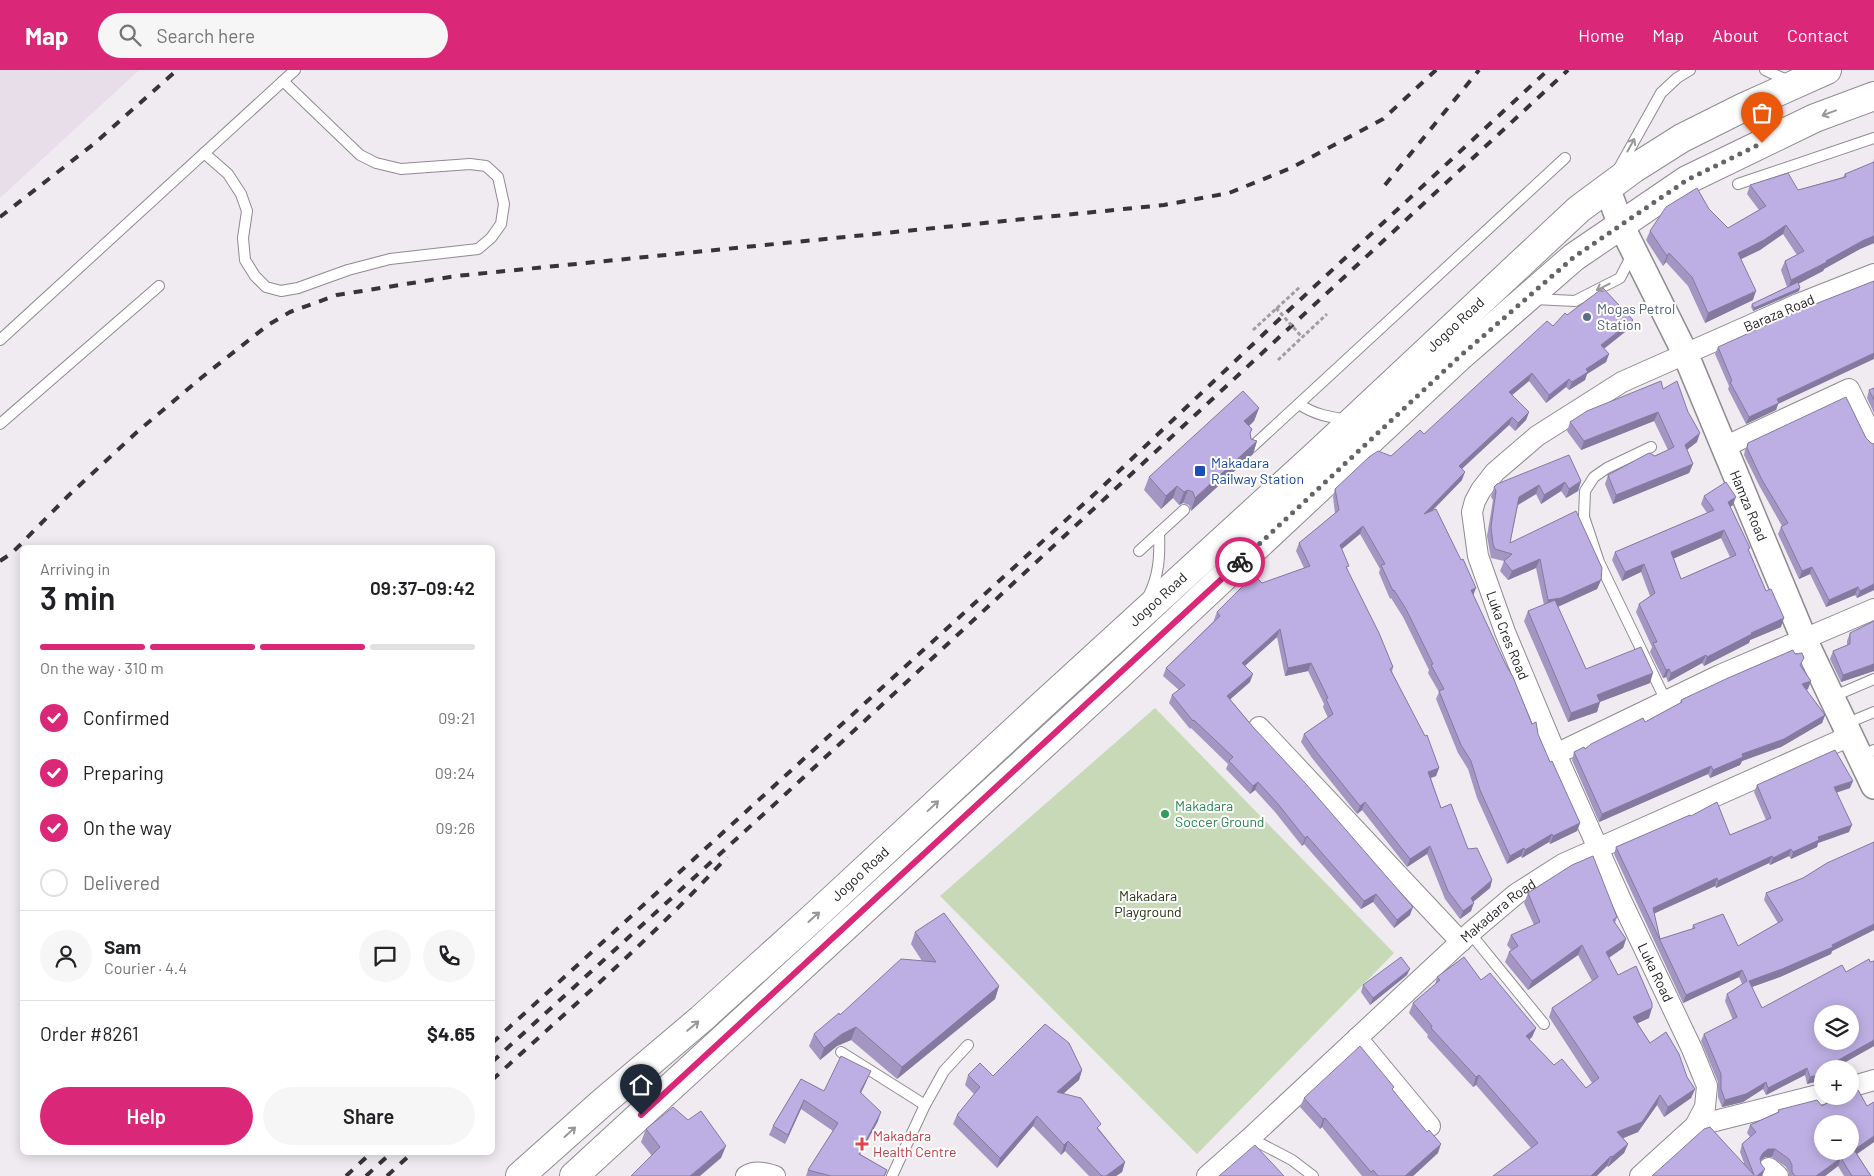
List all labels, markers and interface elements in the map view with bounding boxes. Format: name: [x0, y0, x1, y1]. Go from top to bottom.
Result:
search box: [98, 13, 448, 58]
text: Map: [25, 21, 68, 50]
icon: search: [116, 21, 144, 49]
text: Search here: [156, 24, 255, 47]
text: Home: [1578, 24, 1624, 46]
text: Map: [1652, 24, 1684, 46]
text: About: [1712, 24, 1759, 46]
text: Contact: [1787, 24, 1849, 46]
pin: [1741, 92, 1783, 143]
icon: bag: [1748, 99, 1776, 127]
one-way arrow: [1821, 109, 1837, 118]
one-way arrow: [1627, 139, 1637, 153]
one-way arrow: [1596, 283, 1611, 292]
street label: Baraza Road: [1741, 290, 1817, 335]
street label: Jogoo Road: [1423, 293, 1487, 355]
place label: Mogas Petrol Station: [1597, 300, 1675, 333]
marker: Mogas Petrol Station: [1581, 311, 1593, 323]
place label: Makadara Railway Station: [1211, 454, 1304, 487]
marker: Makadara Railway Station: [1193, 464, 1207, 478]
street label: Hamza Road: [1727, 468, 1771, 543]
courier: [1215, 537, 1265, 587]
icon: bike: [1226, 548, 1254, 576]
text: Arriving in: [40, 559, 110, 578]
street label: Jogoo Road: [1125, 568, 1190, 630]
text: 09:37–09:42: [370, 576, 475, 599]
text: 3 min: [40, 578, 116, 616]
street label: Luka Cres Road: [1483, 589, 1533, 682]
text: On the way · 310 m: [40, 658, 164, 677]
icon: check: [40, 704, 68, 732]
text: Confirmed: [83, 706, 170, 729]
text: 09:21: [438, 708, 475, 727]
icon: check: [40, 759, 68, 787]
text: Preparing: [83, 761, 164, 784]
text: 09:24: [435, 763, 475, 782]
place label: Makadara Soccer Ground: [1175, 797, 1264, 830]
one-way arrow: [926, 800, 939, 812]
marker: Makadara Soccer Ground: [1159, 808, 1171, 820]
icon: check: [40, 814, 68, 842]
text: On the way: [83, 816, 172, 839]
text: 09:26: [435, 818, 475, 837]
street label: Jogoo Road: [828, 843, 892, 904]
text: Delivered: [83, 871, 160, 894]
street label: Makadara Road: [1456, 875, 1539, 946]
park label: Makadara Playground: [1114, 887, 1182, 920]
one-way arrow: [807, 911, 820, 923]
button: person: [40, 930, 92, 982]
button: chat: [359, 930, 411, 982]
button: phone: [423, 930, 475, 982]
text: Sam: [104, 935, 141, 958]
street label: Luka Road: [1635, 940, 1677, 1004]
text: Courier · 4.4: [104, 958, 187, 977]
map controls: [1814, 1005, 1859, 1160]
button: layers: [1814, 1005, 1859, 1050]
one-way arrow: [686, 1020, 699, 1031]
text: Order #8261: [40, 1022, 139, 1045]
text: $4.65: [427, 1022, 475, 1045]
button: +: [1814, 1060, 1859, 1105]
pin: [620, 1064, 662, 1115]
icon: home: [627, 1071, 655, 1099]
button: Help: [40, 1087, 253, 1145]
button: Share: [263, 1087, 475, 1145]
button: −: [1814, 1115, 1859, 1160]
one-way arrow: [563, 1126, 576, 1137]
place label: Makadara Health Centre: [873, 1127, 956, 1160]
marker: Makadara Health Centre: [855, 1137, 869, 1151]

